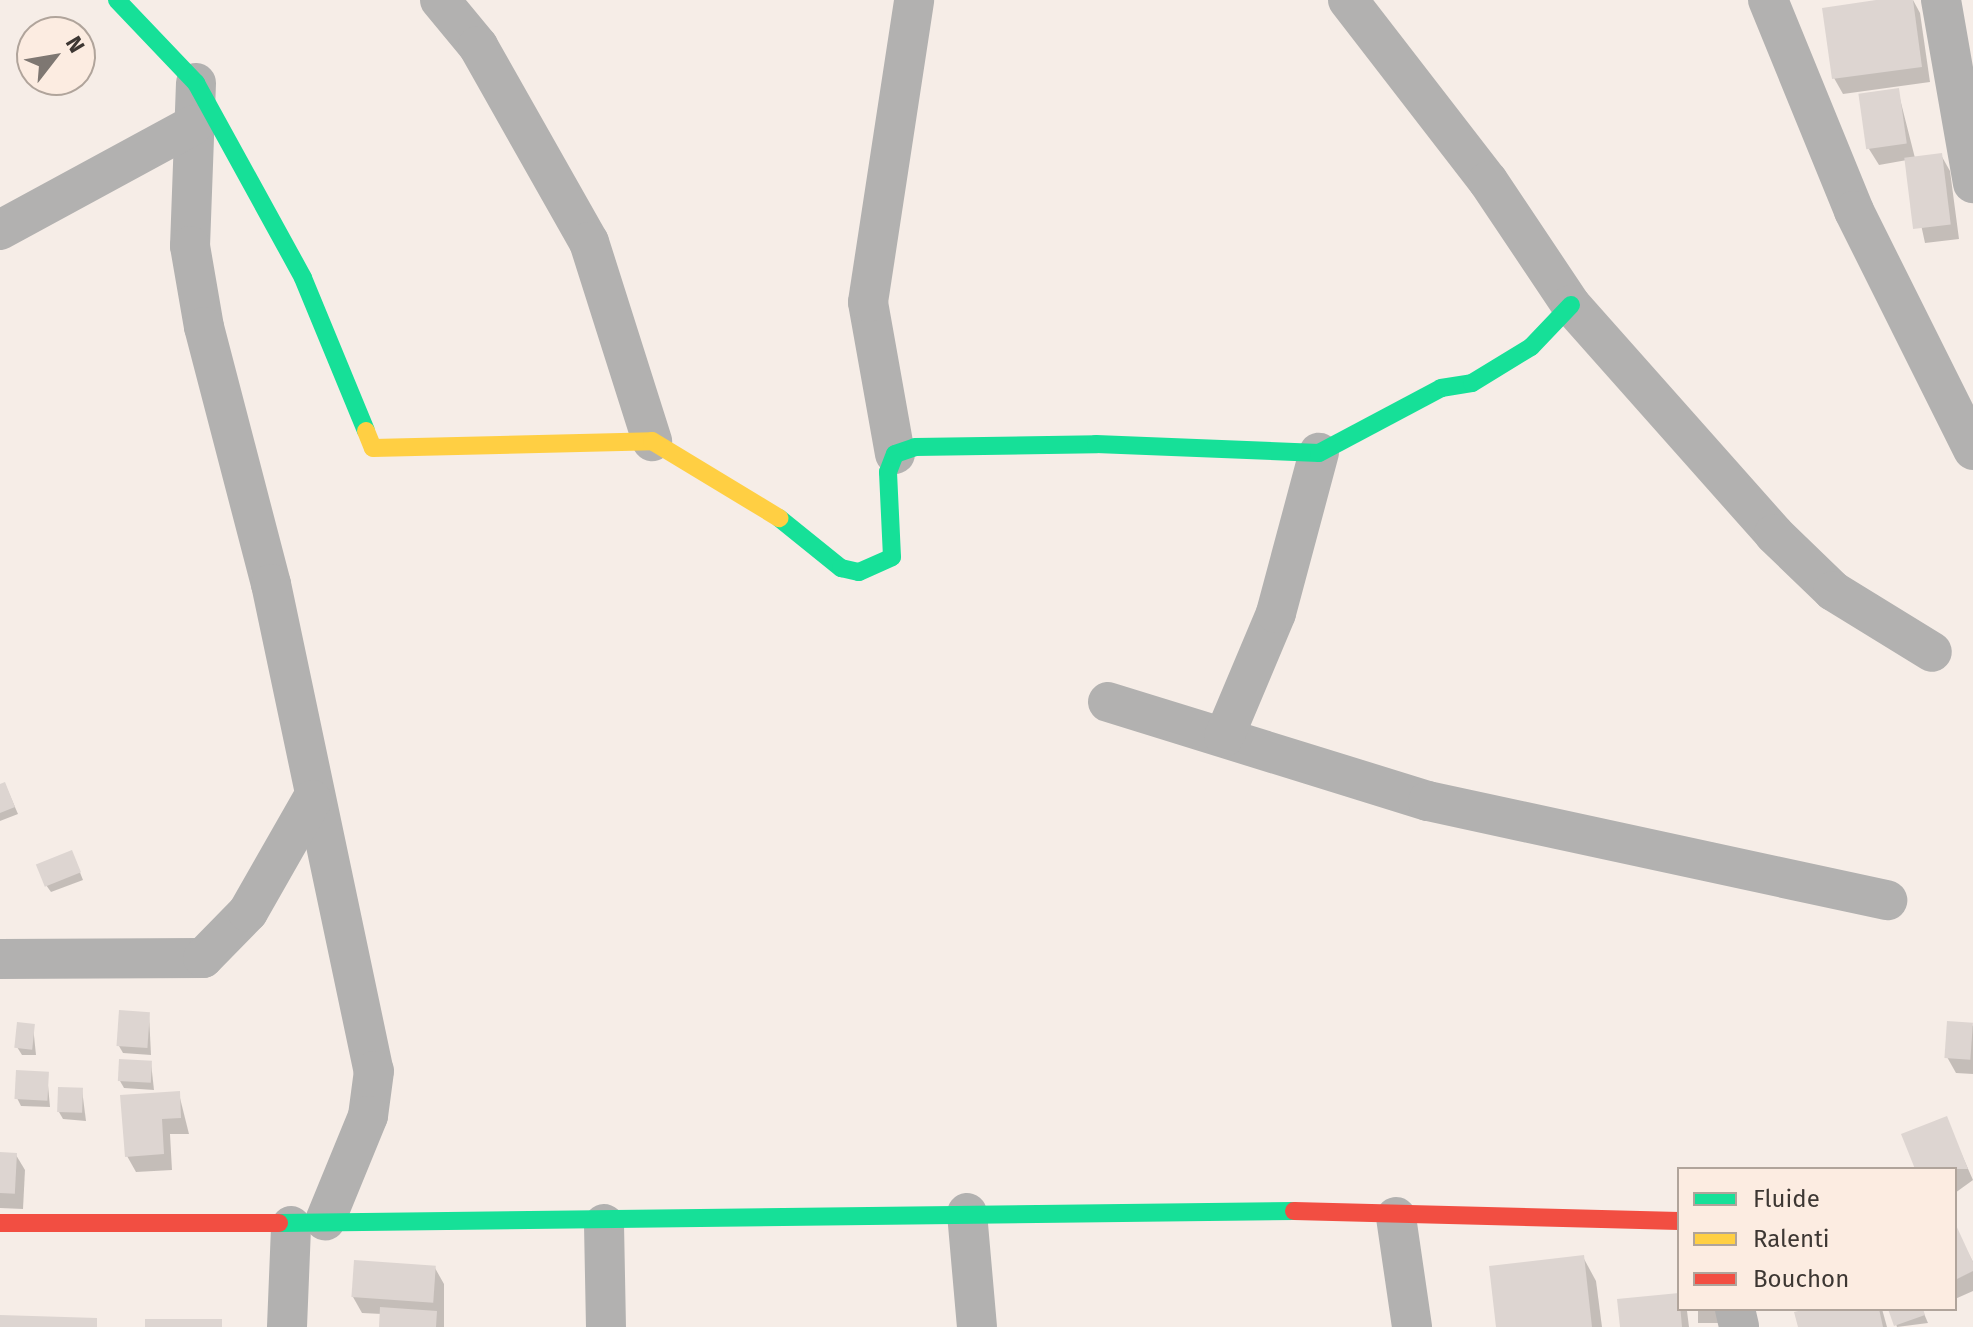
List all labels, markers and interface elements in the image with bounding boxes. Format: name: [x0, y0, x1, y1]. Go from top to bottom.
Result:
north arrow: [16, 16, 96, 96]
text: N: [60, 31, 91, 58]
legend: [1677, 1167, 1957, 1311]
text: Fluide: [1753, 1185, 1820, 1213]
text: Ralenti: [1753, 1225, 1830, 1253]
text: Bouchon: [1753, 1265, 1849, 1293]

